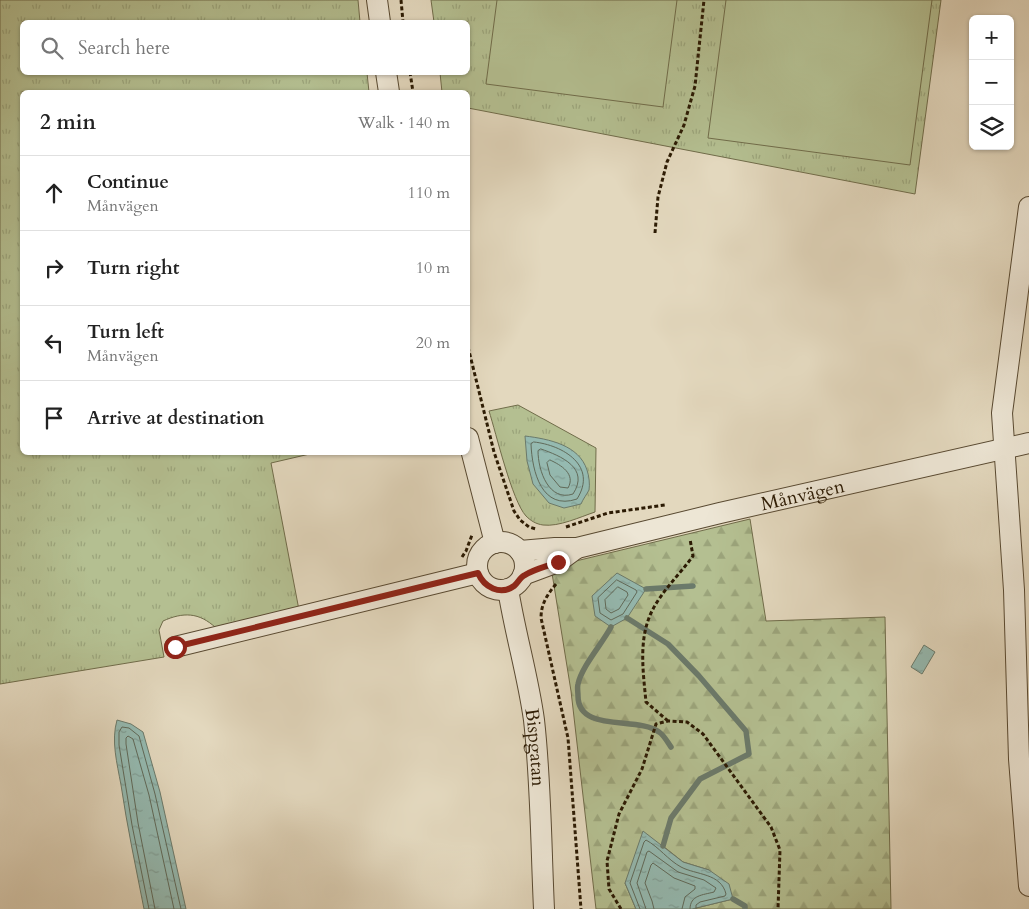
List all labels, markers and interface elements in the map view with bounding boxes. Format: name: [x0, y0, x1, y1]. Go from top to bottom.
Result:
map controls: [969, 15, 1014, 150]
button: +: [969, 15, 1014, 60]
search box: [20, 20, 470, 75]
icon: search: [38, 34, 66, 62]
text: Search here: [78, 35, 170, 61]
button: −: [969, 60, 1014, 105]
button: layers: [969, 105, 1014, 150]
text: 2 min: [40, 108, 96, 137]
text: Walk · 140 m: [358, 112, 450, 134]
text: Continue: [87, 169, 169, 195]
icon: ahead: [40, 179, 68, 207]
text: 110 m: [408, 182, 450, 204]
text: Månvägen: [87, 195, 159, 217]
icon: right: [40, 254, 68, 282]
text: Turn right: [87, 255, 179, 281]
text: 10 m: [416, 257, 450, 279]
text: Turn left: [87, 319, 164, 345]
icon: left: [40, 329, 68, 357]
text: 20 m: [416, 332, 450, 354]
text: Månvägen: [87, 345, 159, 367]
icon: arrive: [40, 404, 68, 432]
text: Arrive at destination: [87, 405, 264, 431]
street label: Månvägen: [758, 473, 847, 517]
route end: [547, 551, 570, 574]
route start: [164, 636, 187, 659]
street label: Bispgatan: [518, 706, 551, 787]

